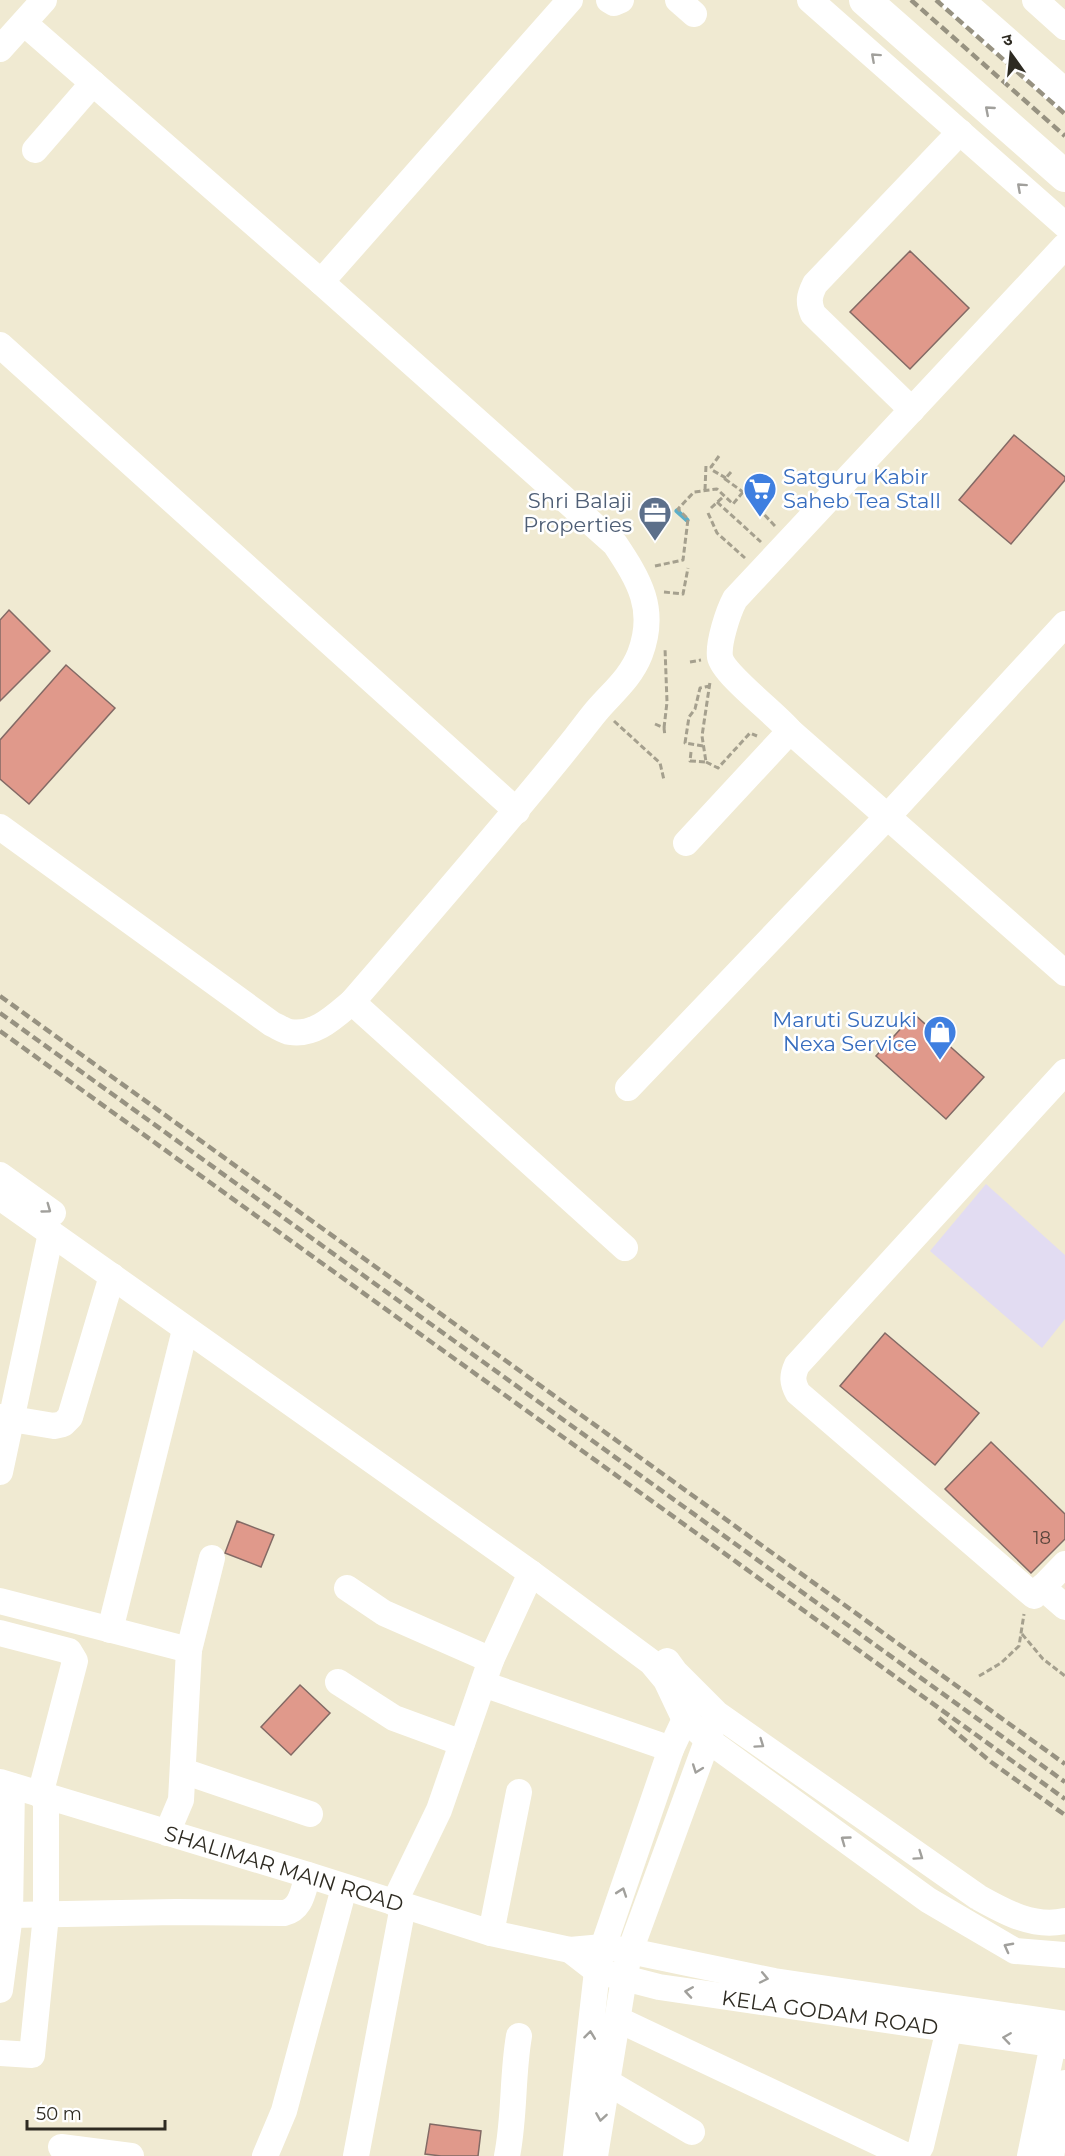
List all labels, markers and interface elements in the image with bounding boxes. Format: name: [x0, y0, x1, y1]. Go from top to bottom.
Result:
north arrow: [981, 24, 1041, 84]
text: उ: [1000, 29, 1015, 50]
one-way arrow: [871, 53, 882, 64]
one-way arrow: [985, 106, 996, 117]
one-way arrow: [1017, 183, 1028, 194]
place label: Satguru Kabir Saheb Tea Stall: [783, 464, 941, 513]
supermarket icon: Satguru Kabir Saheb Tea Stall: [742, 471, 778, 518]
place label: Shri Balaji Properties: [523, 488, 632, 537]
office icon: Shri Balaji Properties: [637, 495, 673, 542]
place label: Maruti Suzuki Nexa Service: [772, 1007, 917, 1056]
shop icon: Maruti Suzuki Nexa Service: [922, 1014, 958, 1061]
one-way arrow: [41, 1202, 52, 1213]
house number: 18: [1033, 1527, 1051, 1549]
one-way arrow: [753, 1737, 764, 1748]
one-way arrow: [692, 1763, 704, 1774]
street label: SHALIMAR MAIN ROAD: [162, 1820, 407, 1917]
one-way arrow: [841, 1836, 852, 1847]
one-way arrow: [913, 1849, 924, 1860]
one-way arrow: [615, 1887, 627, 1898]
one-way arrow: [1004, 1943, 1014, 1954]
one-way arrow: [758, 1971, 768, 1984]
street label: KELA GODAM ROAD: [720, 1985, 940, 2040]
one-way arrow: [685, 1987, 694, 1999]
one-way arrow: [583, 2031, 596, 2040]
one-way arrow: [1003, 2032, 1012, 2044]
scale bar: [27, 2093, 165, 2131]
text: 50 m: [36, 2103, 82, 2125]
one-way arrow: [595, 2112, 608, 2122]

